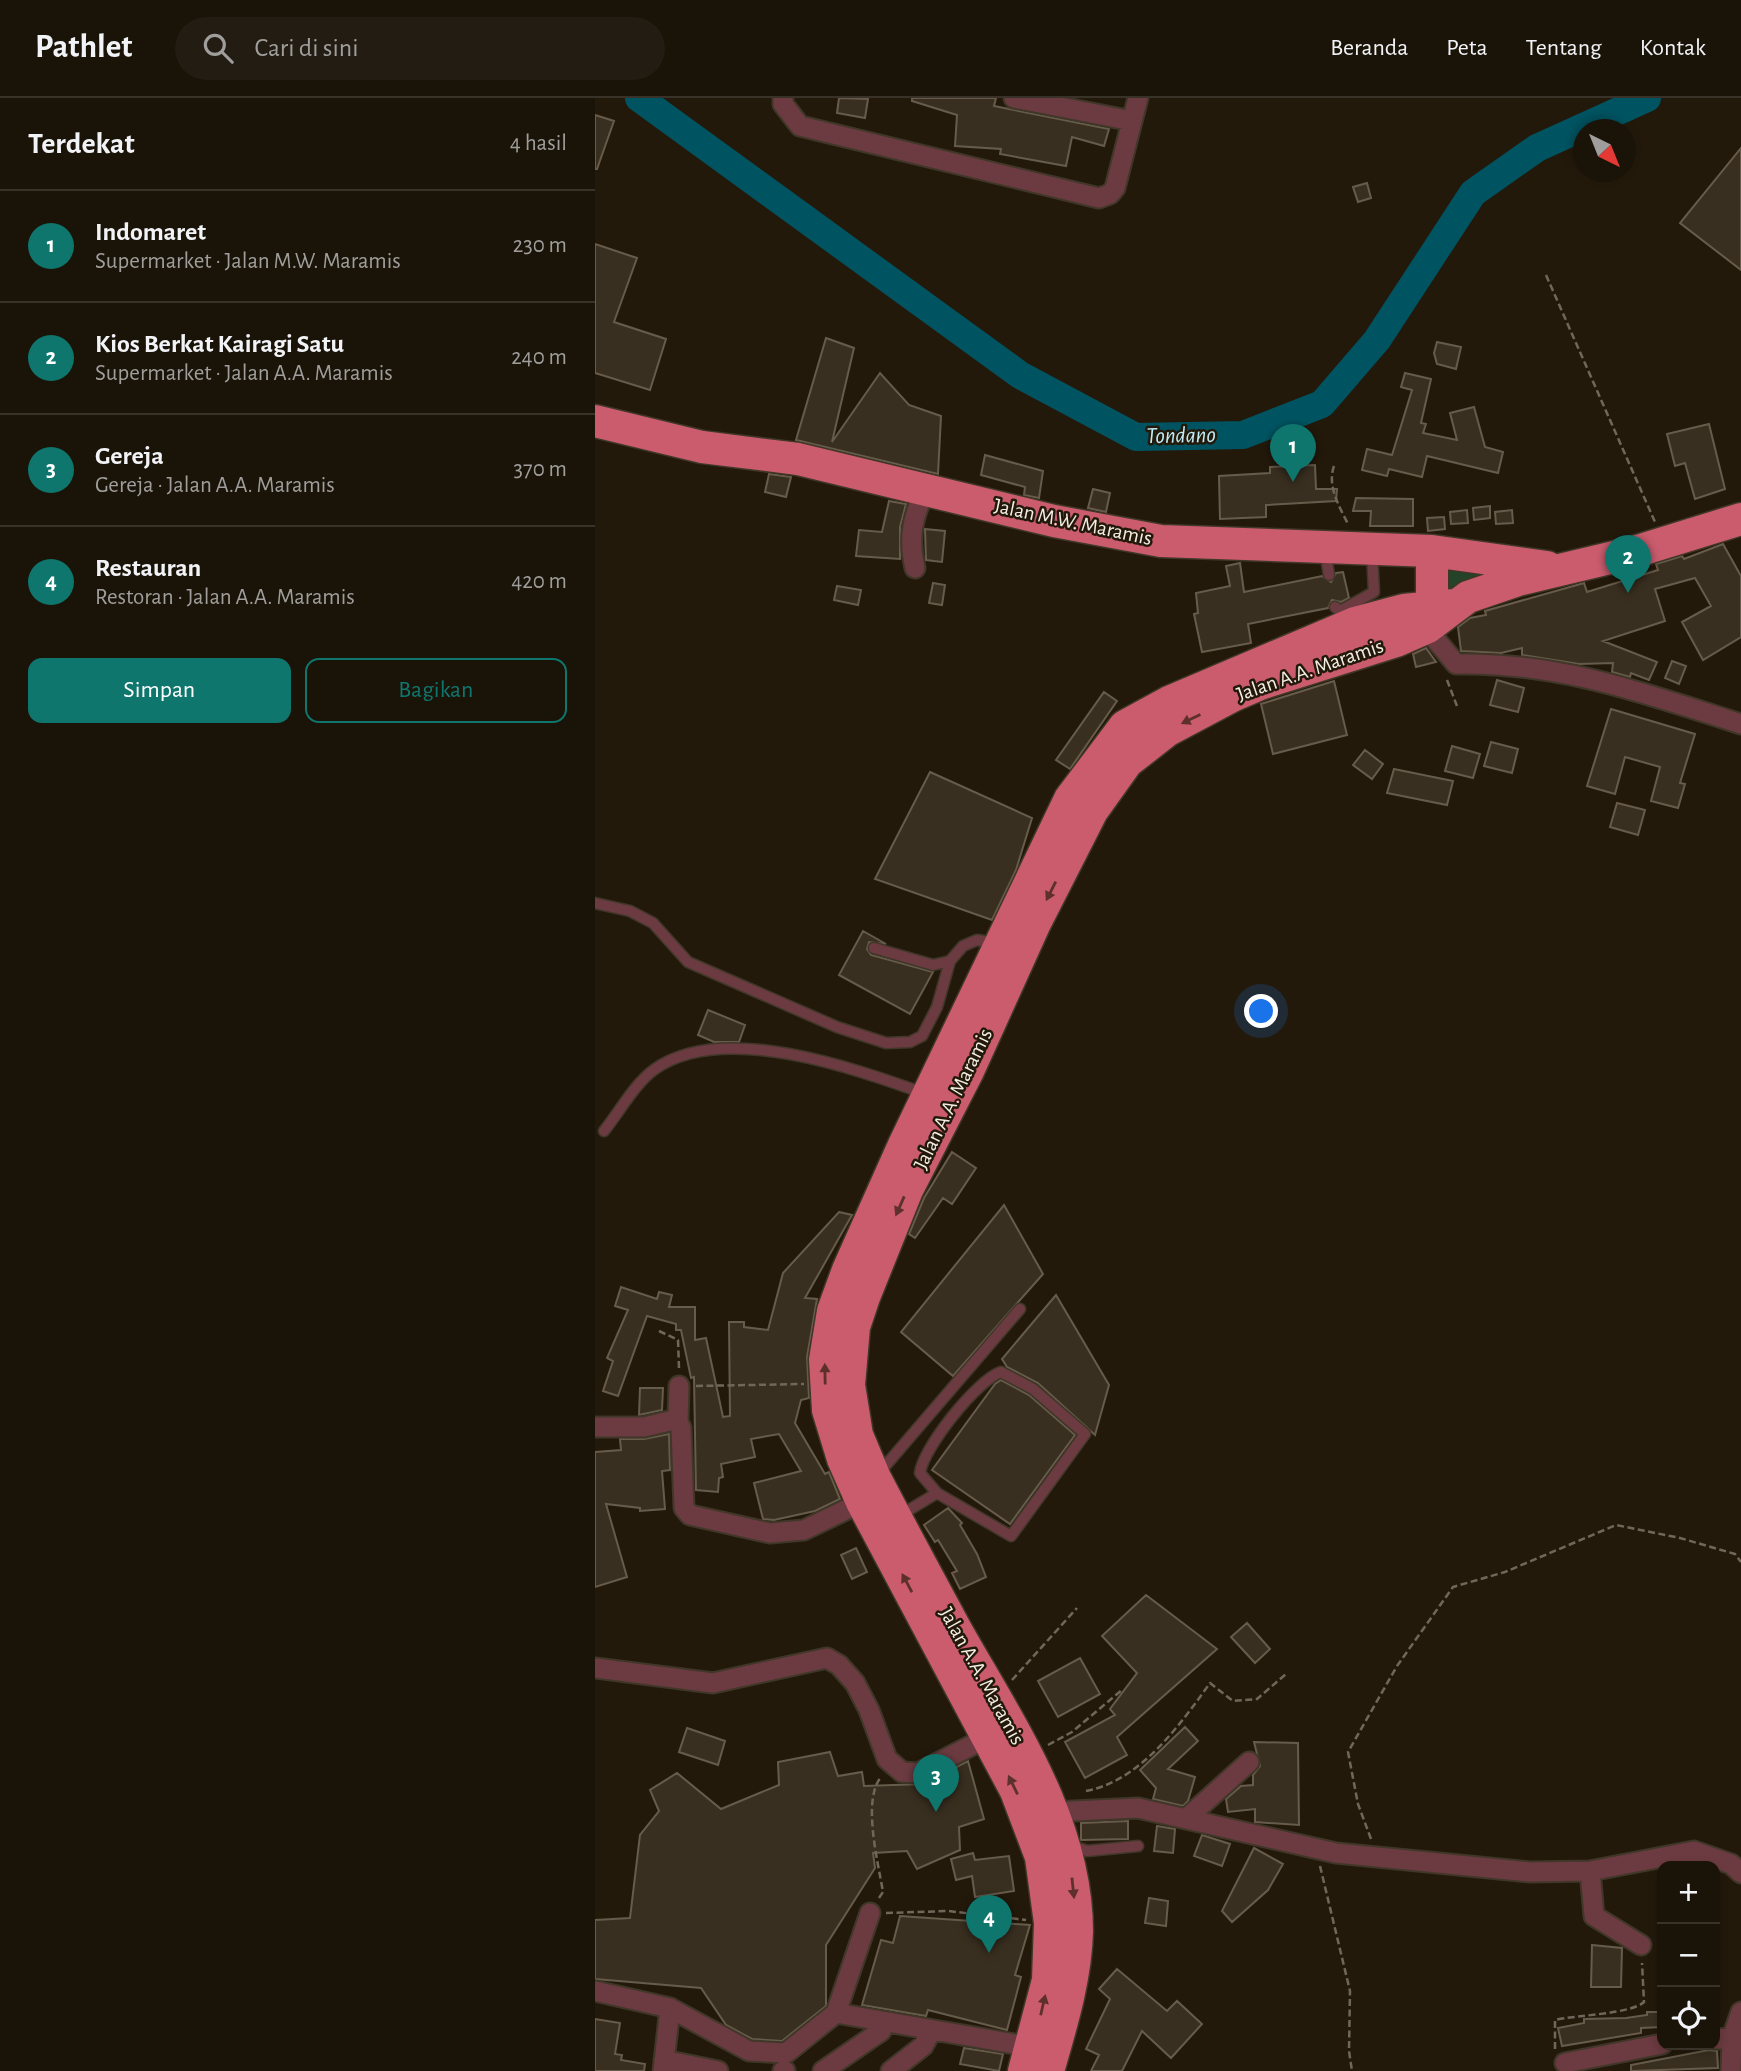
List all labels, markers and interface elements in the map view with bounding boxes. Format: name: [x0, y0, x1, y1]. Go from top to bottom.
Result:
search box: [175, 17, 665, 80]
icon: search: [199, 29, 237, 67]
text: Pathlet: [35, 31, 133, 64]
text: Cari di sini: [255, 35, 358, 61]
text: Beranda: [1330, 36, 1408, 60]
text: Peta: [1446, 36, 1488, 60]
text: Tentang: [1526, 36, 1602, 60]
text: Kontak: [1640, 36, 1706, 60]
north arrow: [1573, 119, 1636, 182]
text: Terdekat: [28, 129, 135, 159]
text: 4 hasil: [510, 132, 567, 155]
text: Indomaret: [95, 219, 206, 245]
text: 1: [47, 234, 55, 257]
text: 230 m: [513, 234, 567, 257]
text: Supermarket · Jalan M.W. Maramis: [95, 250, 401, 273]
text: Kios Berkat Kairagi Satu: [95, 331, 344, 357]
text: 2: [46, 346, 56, 369]
text: 240 m: [511, 346, 567, 369]
text: Supermarket · Jalan A.A. Maramis: [95, 362, 393, 385]
water label: Tondano: [1146, 424, 1216, 448]
pin: 1: [1270, 424, 1316, 482]
text: Gereja: [95, 443, 164, 469]
text: 3: [46, 458, 56, 481]
text: 370 m: [514, 458, 567, 481]
text: Gereja · Jalan A.A. Maramis: [95, 474, 335, 497]
street label: Jalan M.W. Maramis: [992, 495, 1154, 549]
pin: 2: [1605, 535, 1651, 593]
text: Restauran: [95, 555, 201, 581]
text: 4: [45, 570, 57, 593]
text: 420 m: [511, 570, 567, 593]
text: Restoran · Jalan A.A. Maramis: [95, 586, 355, 609]
street label: Jalan A.A. Maramis: [1234, 635, 1386, 705]
button: Simpan: [28, 658, 291, 723]
button: Bagikan: [305, 658, 567, 723]
one-way arrow: [1181, 713, 1201, 725]
one-way arrow: [1045, 881, 1057, 901]
your location: [1244, 994, 1278, 1028]
street label: Jalan A.A. Maramis: [910, 1025, 996, 1173]
one-way arrow: [894, 1196, 905, 1217]
one-way arrow: [819, 1363, 831, 1385]
one-way arrow: [901, 1573, 913, 1593]
street label: Jalan A.A. Maramis: [936, 1604, 1028, 1748]
pin: 3: [913, 1754, 959, 1812]
one-way arrow: [1007, 1775, 1018, 1795]
map controls: [1657, 1861, 1720, 2050]
button: +: [1657, 1861, 1720, 1924]
one-way arrow: [1067, 1877, 1078, 1899]
pin: 4: [966, 1895, 1012, 1953]
button: −: [1657, 1924, 1720, 1987]
button: locate: [1657, 1987, 1720, 2050]
one-way arrow: [1038, 1994, 1049, 2016]

